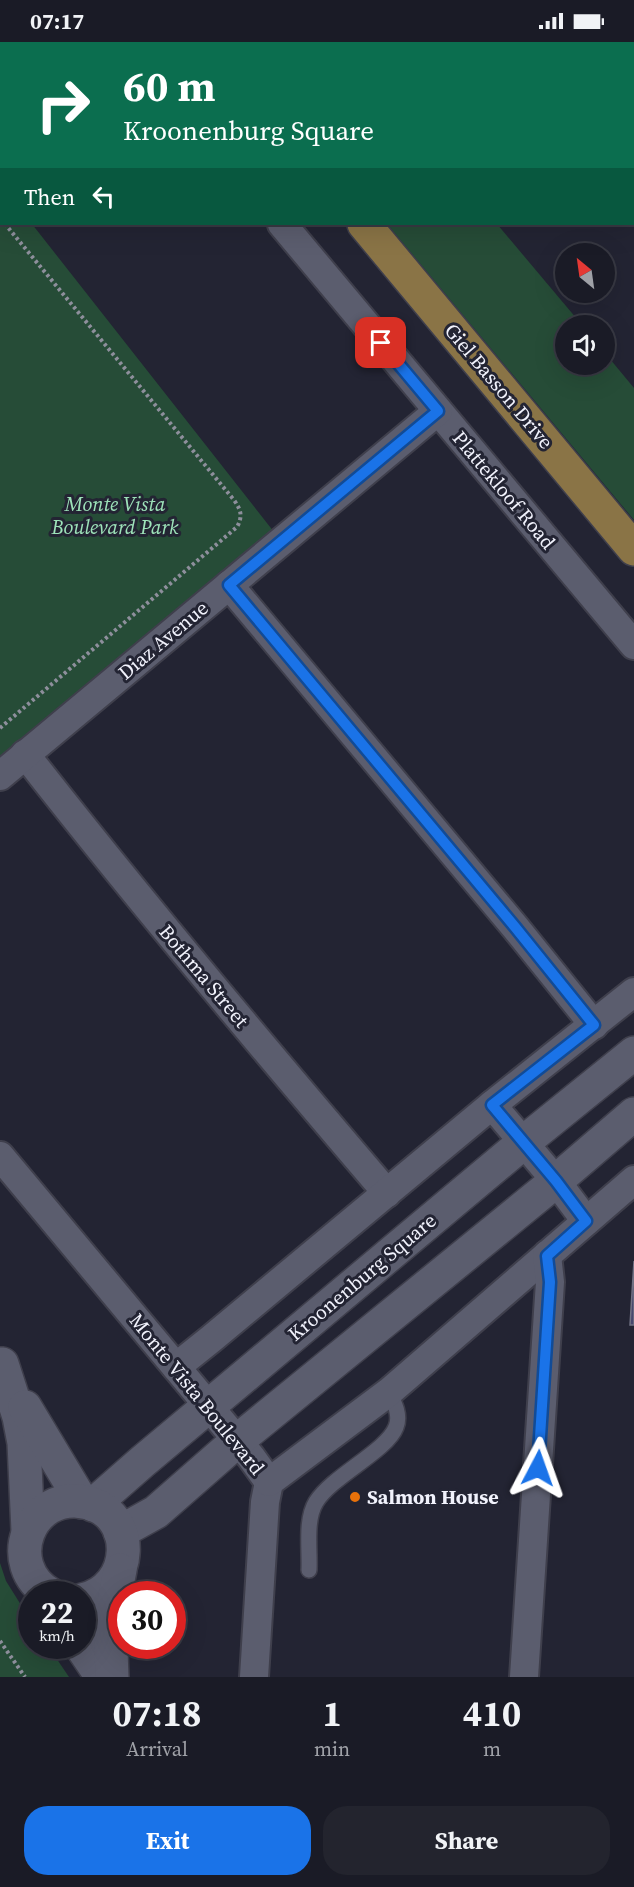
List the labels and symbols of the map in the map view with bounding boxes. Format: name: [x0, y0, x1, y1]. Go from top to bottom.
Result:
north arrow: [555, 243, 615, 303]
pin: [355, 317, 406, 368]
street label: Giel Basson Drive: [438, 317, 560, 455]
street label: Plattekloof Road: [446, 425, 562, 556]
park label: Monte Vista Boulevard Park: [51, 490, 179, 541]
street label: Diaz Avenue: [112, 594, 214, 686]
street label: Bothma Street: [153, 919, 256, 1034]
street label: Kroonenburg Square: [282, 1207, 442, 1347]
street label: Monte Vista Boulevard: [123, 1307, 271, 1481]
position arrow: [506, 1436, 570, 1500]
place label: Salmon House: [367, 1483, 499, 1511]
marker: Salmon House: [348, 1490, 362, 1504]
speed limit sign: 30: [108, 1581, 186, 1659]

